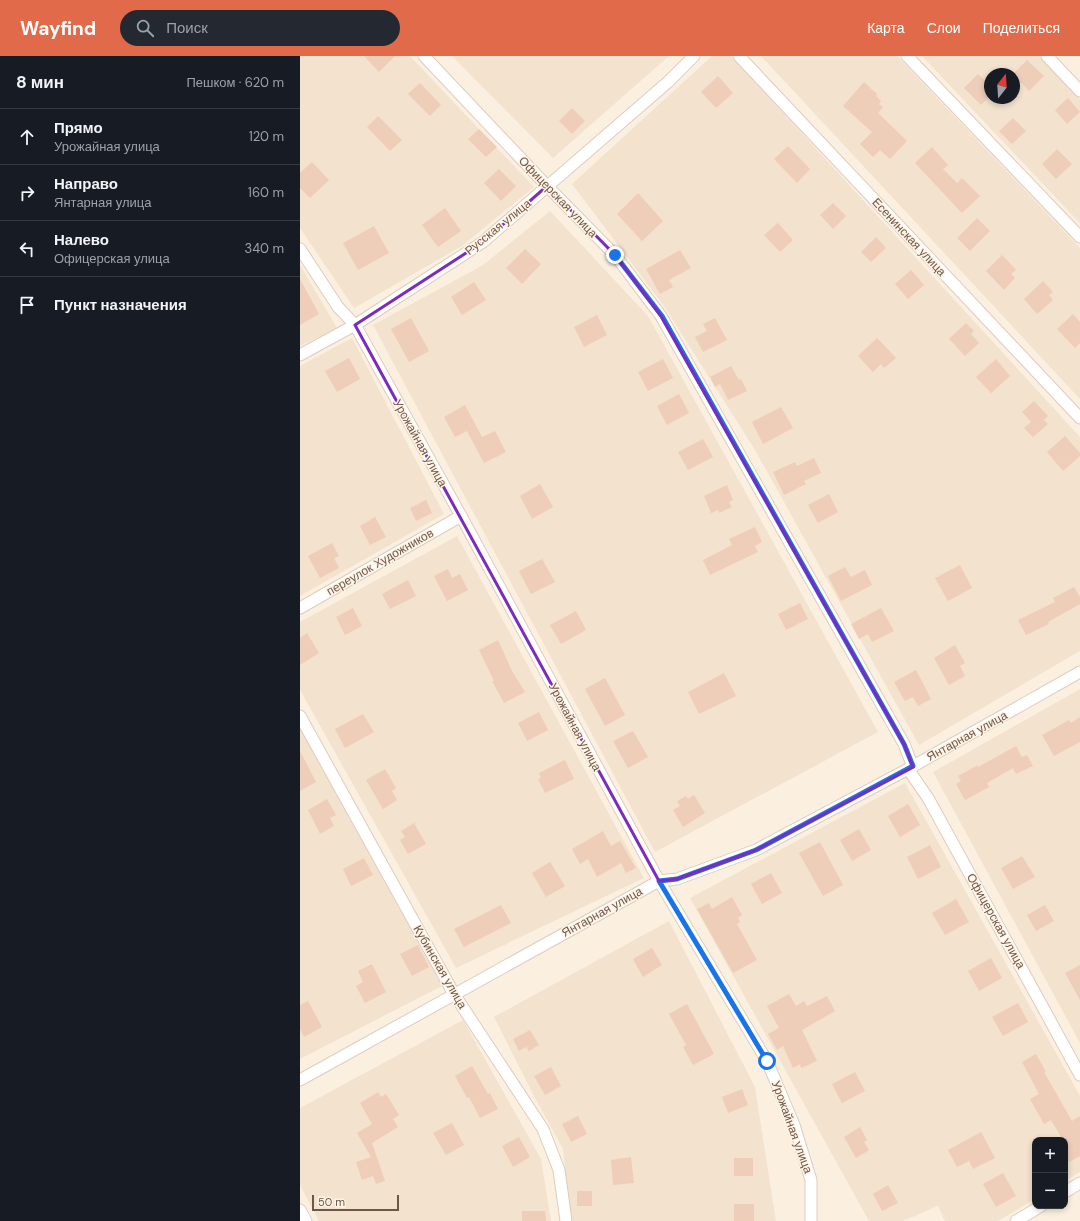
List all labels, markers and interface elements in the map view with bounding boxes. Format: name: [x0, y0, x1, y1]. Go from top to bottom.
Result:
search box: [120, 10, 400, 46]
text: Wayfind: [20, 16, 96, 41]
icon: search: [134, 17, 156, 39]
text: Поиск: [166, 18, 208, 38]
text: Карта: [867, 19, 905, 37]
text: Слои: [927, 19, 961, 37]
text: Поделиться: [983, 19, 1060, 37]
north arrow: [984, 68, 1020, 104]
text: 8 мин: [16, 71, 64, 93]
text: Пешком · 620 m: [186, 74, 284, 91]
text: Прямо: [54, 118, 103, 138]
icon: ahead: [16, 126, 38, 148]
text: 120 m: [249, 128, 284, 145]
text: Урожайная улица: [54, 138, 160, 155]
street label: Офицерская улица: [515, 153, 601, 241]
text: Направо: [54, 174, 118, 194]
icon: right: [16, 182, 38, 204]
text: 160 m: [248, 184, 284, 201]
text: Янтарная улица: [54, 194, 151, 211]
street label: Есенинская улица: [869, 194, 950, 280]
street label: Русская улица: [462, 195, 535, 259]
text: Налево: [54, 230, 109, 250]
icon: left: [16, 238, 38, 260]
text: 340 m: [244, 240, 284, 257]
route end: [606, 246, 624, 264]
text: Офицерская улица: [54, 250, 170, 267]
icon: arrive: [16, 294, 38, 316]
text: Пункт назначения: [54, 295, 187, 315]
street label: Урожайная улица: [389, 396, 451, 490]
street label: переулок Художников: [324, 525, 436, 599]
street label: Урожайная улица: [545, 680, 605, 774]
street label: Янтарная улица: [924, 707, 1011, 765]
street label: Офицерская улица: [963, 870, 1029, 972]
street label: Янтарная улица: [559, 883, 646, 941]
street label: Кубинская улица: [410, 922, 471, 1012]
route start: [758, 1052, 776, 1070]
street label: Урожайная улица: [768, 1078, 816, 1176]
map controls: [1032, 1137, 1068, 1209]
button: +: [1032, 1137, 1068, 1173]
button: −: [1032, 1173, 1068, 1209]
scale bar: [312, 1193, 399, 1212]
text: 50 m: [318, 1195, 345, 1209]

